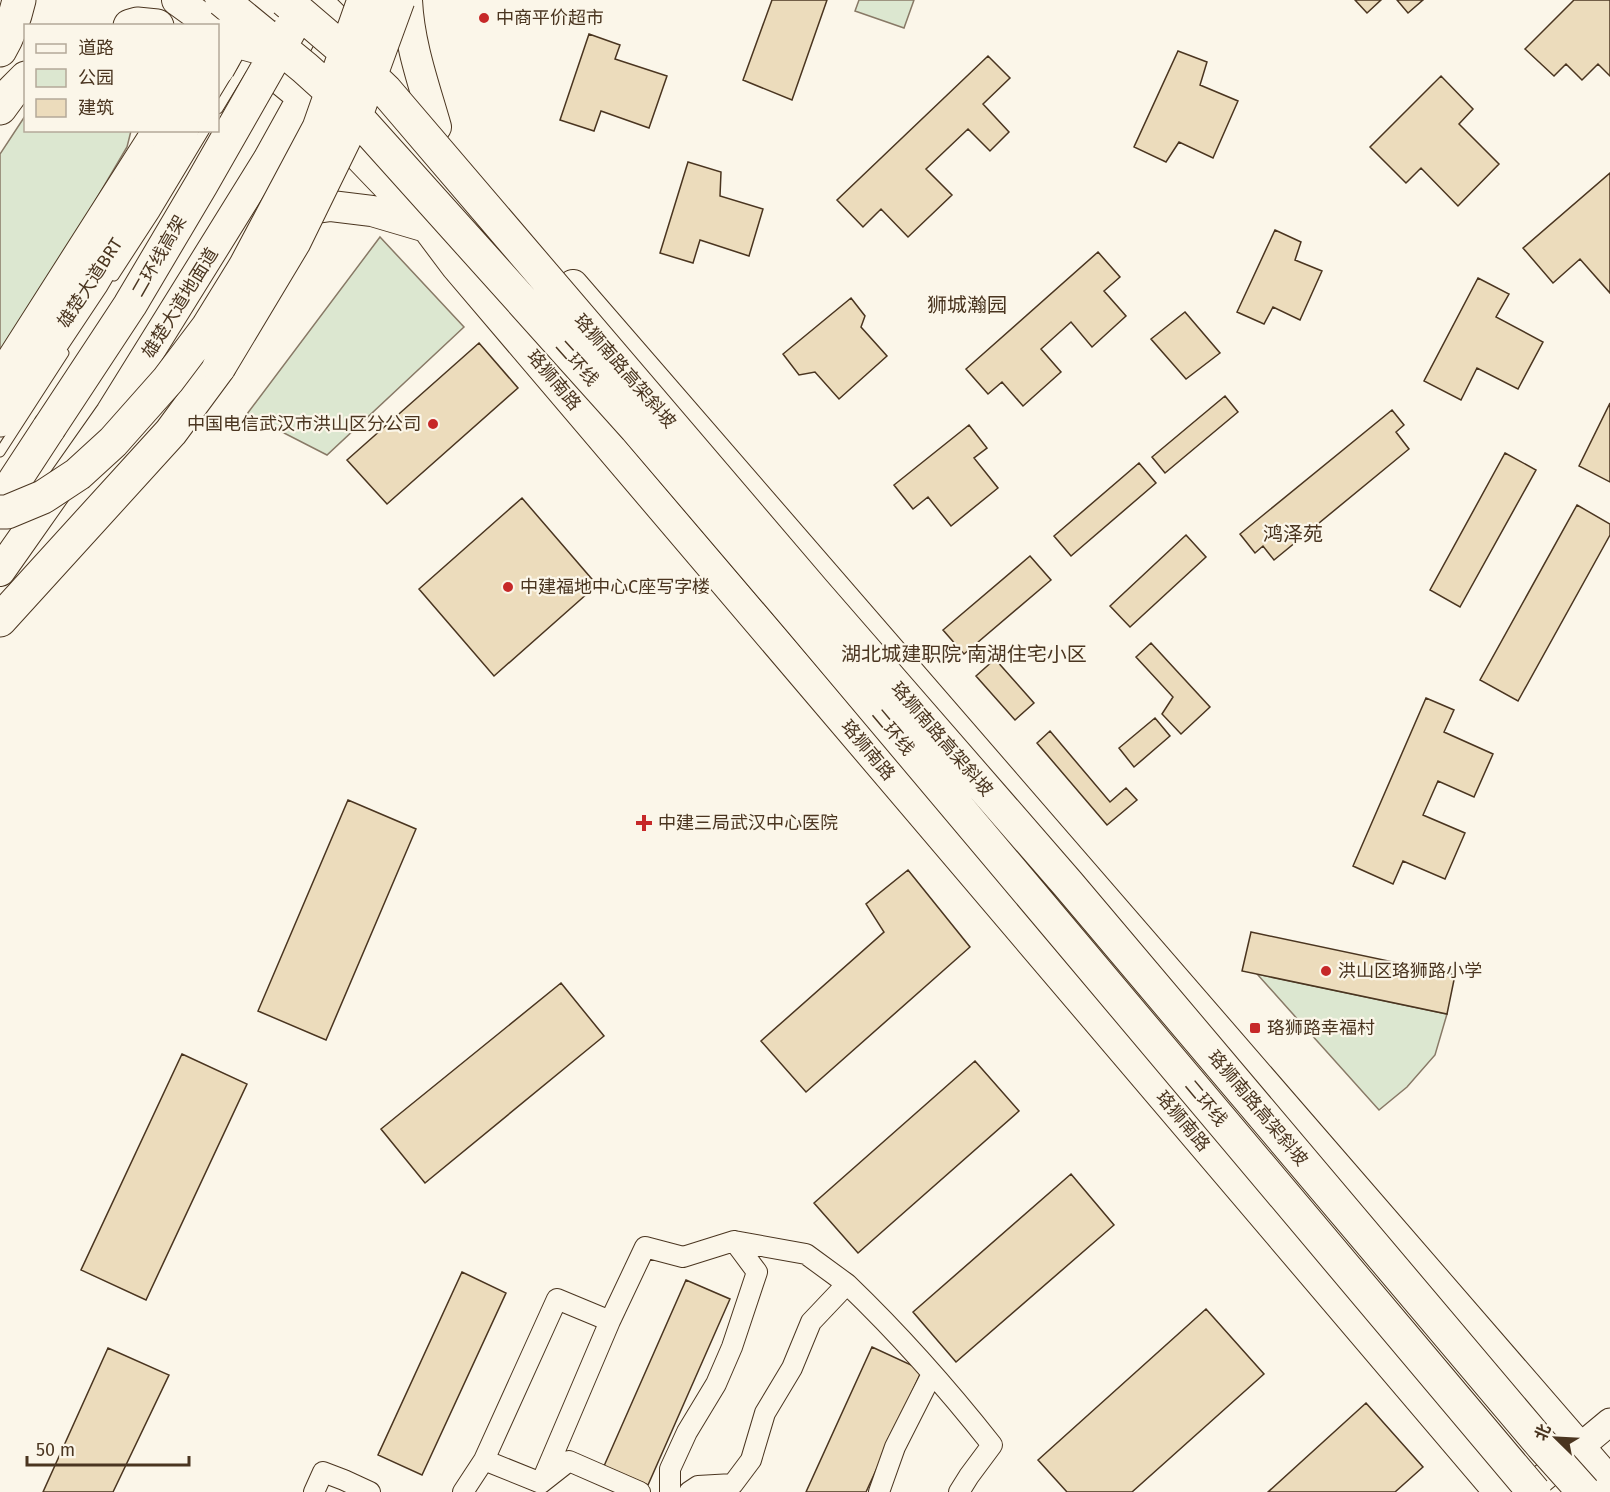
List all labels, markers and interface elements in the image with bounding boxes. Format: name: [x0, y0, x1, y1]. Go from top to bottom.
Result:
place label: 中商平价超市: [496, 7, 604, 29]
marker: 中商平价超市: [477, 11, 491, 25]
legend: [24, 24, 219, 132]
text: 道路: [78, 37, 114, 59]
text: 公园: [78, 67, 114, 89]
text: 建筑: [78, 97, 114, 119]
street label: 二环线高架: [127, 212, 191, 300]
street label: 雄楚大道BRT: [53, 233, 128, 332]
street label: 雄楚大道地面道: [137, 244, 223, 362]
district label: 狮城瀚园: [927, 293, 1007, 317]
street label: 珞狮南路高架斜坡: [569, 309, 681, 433]
street label: 二环线: [551, 336, 603, 390]
street label: 珞狮南路: [522, 345, 586, 415]
place label: 中国电信武汉市洪山区分公司: [187, 413, 421, 435]
marker: 中国电信武汉市洪山区分公司: [426, 417, 440, 431]
district label: 鸿泽苑: [1263, 522, 1323, 546]
place label: 中建福地中心C座写字楼: [520, 576, 710, 598]
marker: 中建福地中心C座写字楼: [501, 580, 515, 594]
district label: 湖北城建职院 南湖住宅小区: [841, 642, 1087, 666]
street label: 珞狮南路高架斜坡: [886, 677, 998, 801]
street label: 二环线: [867, 704, 919, 760]
street label: 珞狮南路: [836, 715, 900, 785]
place label: 中建三局武汉中心医院: [658, 812, 838, 834]
marker: 中建三局武汉中心医院: [635, 814, 653, 832]
place label: 洪山区珞狮路小学: [1338, 960, 1482, 982]
marker: 洪山区珞狮路小学: [1319, 964, 1333, 978]
place label: 珞狮路幸福村: [1267, 1017, 1375, 1039]
marker: 珞狮路幸福村: [1248, 1021, 1262, 1035]
street label: 珞狮南路高架斜坡: [1203, 1046, 1313, 1170]
street label: 二环线: [1180, 1075, 1232, 1131]
street label: 珞狮南路: [1151, 1086, 1215, 1156]
north arrow: [1526, 1408, 1586, 1468]
text: 北: [1531, 1421, 1555, 1443]
scale bar: [27, 1429, 189, 1467]
text: 50 m: [36, 1439, 75, 1461]

